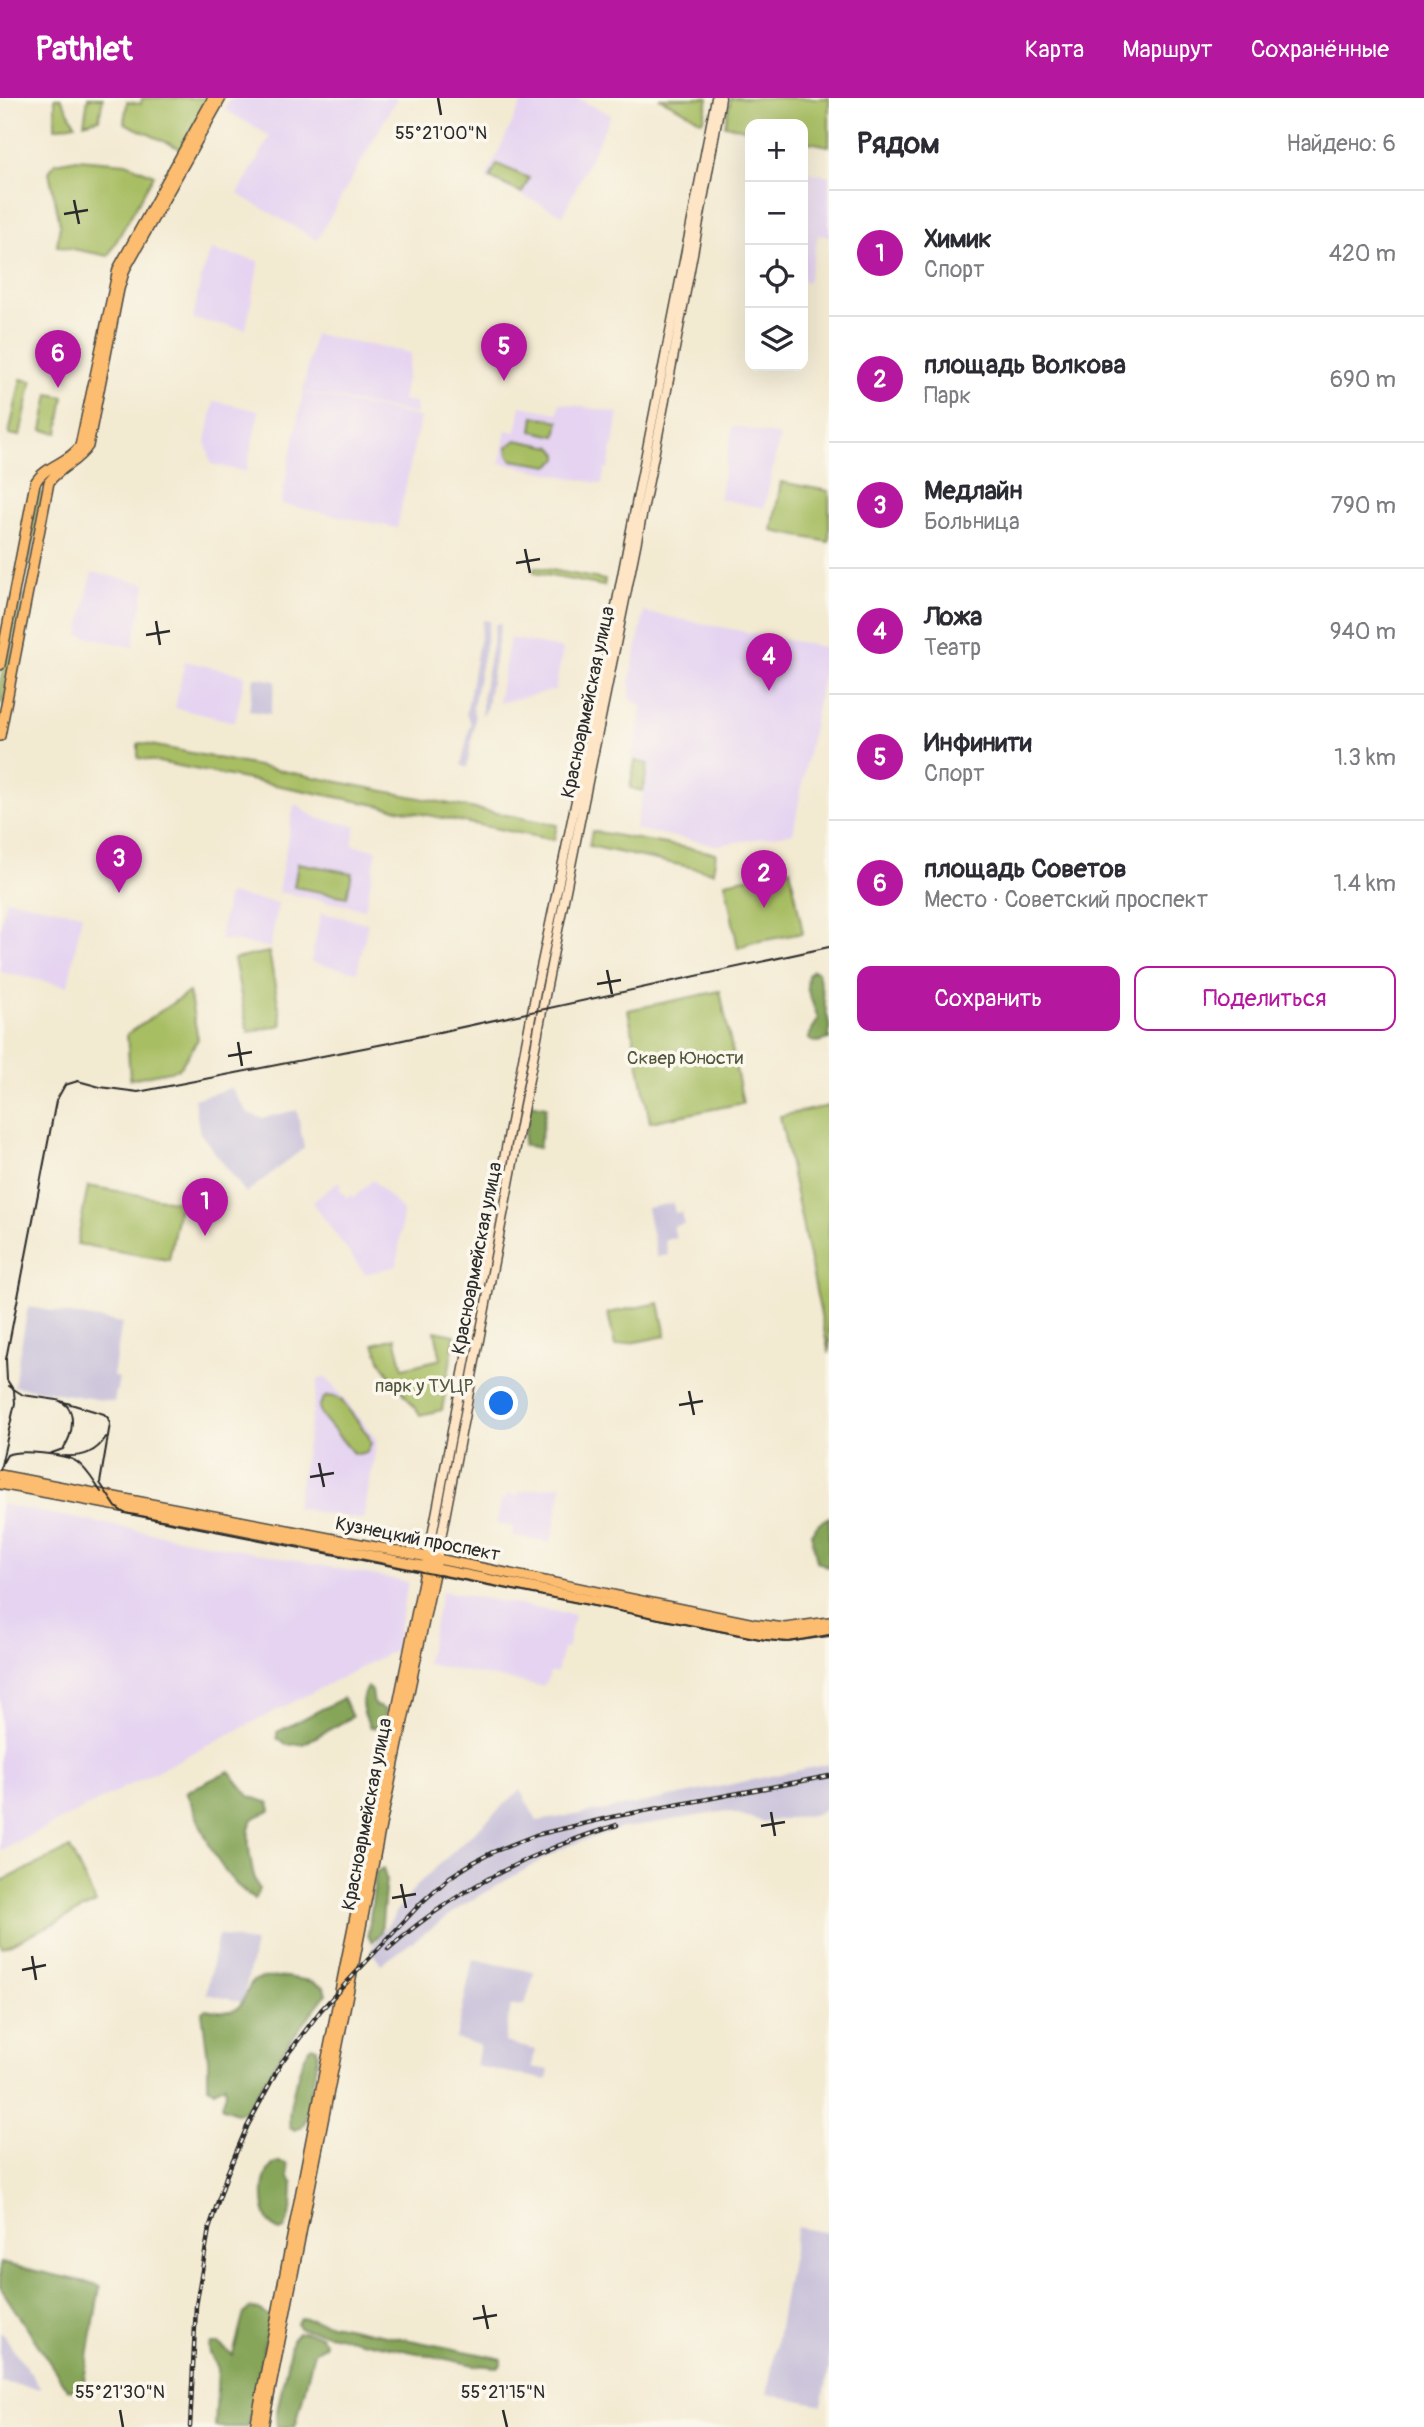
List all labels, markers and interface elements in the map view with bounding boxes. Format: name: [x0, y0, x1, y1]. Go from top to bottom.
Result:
text: Pathlet: [35, 29, 132, 70]
text: Карта: [1025, 35, 1084, 64]
text: Маршрут: [1122, 35, 1213, 64]
text: Сохранённые: [1251, 35, 1389, 64]
map controls: [745, 119, 808, 371]
button: +: [745, 119, 808, 182]
text: 55°21'00"N: [395, 122, 487, 145]
text: Рядом: [857, 125, 940, 162]
text: Найдено: 6: [1286, 129, 1396, 158]
button: −: [745, 182, 808, 245]
text: Химик: [924, 223, 992, 255]
text: 1: [876, 239, 885, 268]
text: 420 m: [1329, 239, 1396, 268]
button: locate: [745, 245, 808, 308]
text: Спорт: [924, 255, 985, 284]
button: layers: [745, 308, 808, 371]
pin: 5: [481, 323, 527, 381]
pin: 6: [35, 330, 81, 388]
text: площадь Волкова: [924, 349, 1126, 381]
text: 2: [874, 365, 886, 394]
text: 690 m: [1330, 365, 1396, 394]
text: Парк: [924, 381, 971, 410]
text: Медлайн: [924, 475, 1022, 507]
text: 3: [874, 491, 886, 520]
text: 790 m: [1331, 491, 1396, 520]
text: Больница: [924, 507, 1020, 536]
text: Ложа: [924, 601, 982, 633]
street label: Красноармейская улица: [556, 604, 620, 800]
text: 4: [873, 617, 887, 646]
text: 940 m: [1330, 617, 1396, 646]
pin: 4: [746, 633, 792, 691]
text: Театр: [924, 633, 981, 662]
text: Инфинити: [924, 727, 1032, 759]
text: 5: [874, 743, 886, 772]
text: 1.3 km: [1334, 743, 1396, 772]
text: Спорт: [924, 759, 985, 788]
pin: 3: [96, 835, 142, 893]
pin: 2: [741, 850, 787, 908]
text: площадь Советов: [924, 853, 1127, 885]
text: 6: [873, 869, 887, 898]
text: 1.4 km: [1334, 869, 1396, 898]
text: Место · Советский проспект: [924, 885, 1208, 914]
button: Сохранить: [857, 966, 1120, 1031]
button: Поделиться: [1134, 966, 1396, 1031]
park label: Сквер Юности: [627, 1046, 744, 1070]
street label: Красноармейская улица: [447, 1160, 507, 1356]
pin: 1: [182, 1178, 228, 1236]
park label: парк у ТУЦР: [375, 1374, 474, 1398]
your location: [484, 1386, 518, 1420]
street label: Кузнецкий проспект: [333, 1511, 503, 1567]
street label: Красноармейская улица: [337, 1716, 397, 1912]
text: 55°21'30"N: [75, 2381, 165, 2404]
text: 55°21'15"N: [461, 2381, 545, 2404]

